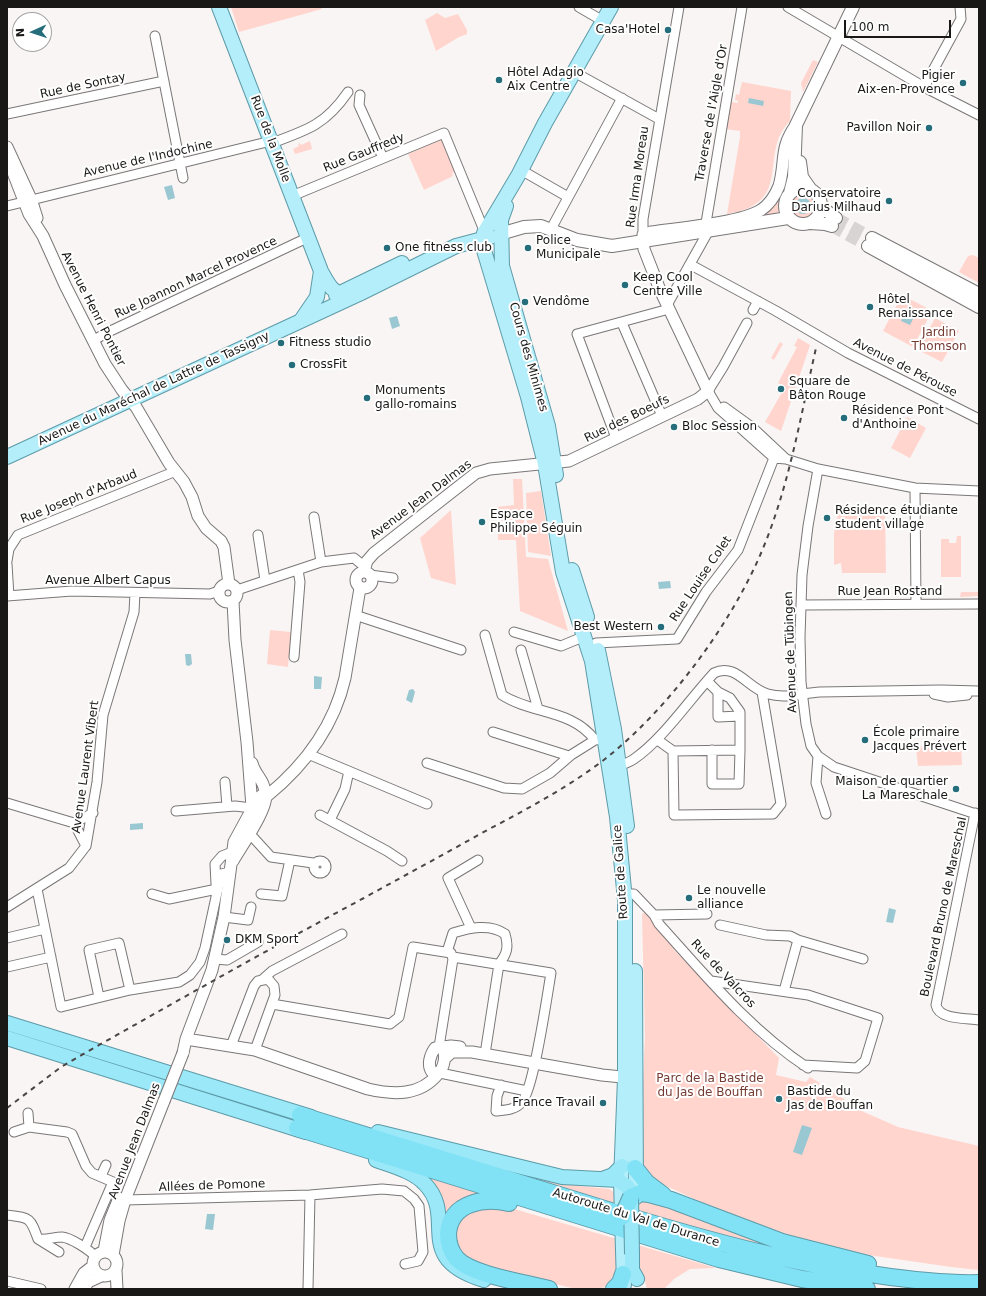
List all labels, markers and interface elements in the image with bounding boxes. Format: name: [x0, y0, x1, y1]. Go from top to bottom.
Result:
north arrow: [12, 12, 52, 52]
scale bar: [846, 12, 953, 38]
text: 100 m: [851, 20, 889, 34]
place label: Casa'Hotel: [596, 23, 660, 37]
marker: Casa'Hotel: [663, 25, 673, 35]
text: N: [14, 28, 27, 38]
street label: Traverse de l'Aigle d'Or: [693, 43, 731, 183]
place label: Hôtel Adagio Aix Centre: [507, 66, 584, 94]
place label: Pigier Aix-en-Provence: [858, 69, 955, 97]
street label: Rue de Sontay: [39, 70, 127, 102]
marker: Hôtel Adagio Aix Centre: [494, 75, 504, 85]
marker: Pigier Aix-en-Provence: [958, 78, 968, 88]
street label: Rue de la Molle: [247, 94, 293, 184]
place label: Pavillon Noir: [846, 121, 921, 135]
marker: Pavillon Noir: [924, 123, 934, 133]
street label: Rue Irma Moreau: [624, 125, 652, 229]
street label: Rue Gauffredy: [321, 130, 407, 176]
street label: Avenue de l'Indochine: [82, 137, 214, 181]
place label: Conservatoire Darius Milhaud: [791, 187, 881, 215]
marker: Conservatoire Darius Milhaud: [884, 196, 894, 206]
street label: Rue Joannon Marcel Provence: [113, 234, 279, 322]
place label: Police Municipale: [536, 234, 601, 262]
place label: One fitness club: [395, 241, 492, 255]
marker: One fitness club: [382, 243, 392, 253]
marker: Police Municipale: [523, 243, 533, 253]
street label: Avenue Henri Pontier: [58, 249, 128, 369]
place label: Keep Cool Centre Ville: [633, 271, 702, 299]
marker: Keep Cool Centre Ville: [620, 280, 630, 290]
place label: Hôtel Renaissance: [878, 293, 953, 321]
place label: Vendôme: [533, 295, 589, 309]
marker: Vendôme: [520, 297, 530, 307]
street label: Cours des Minimes: [505, 301, 551, 413]
marker: Hôtel Renaissance: [865, 302, 875, 312]
park label: Jardin Thomson: [911, 326, 967, 354]
street label: Avenue du Maréchal de Lattre de Tassigny: [36, 329, 272, 449]
place label: Fitness studio: [289, 336, 371, 350]
street label: Avenue de Pérouse: [851, 336, 959, 400]
marker: Fitness studio: [276, 338, 286, 348]
place label: CrossFit: [300, 358, 347, 372]
marker: CrossFit: [287, 360, 297, 370]
place label: Square de Bâton Rouge: [789, 375, 866, 403]
place label: Monuments gallo-romains: [375, 384, 457, 412]
marker: Square de Bâton Rouge: [776, 384, 786, 394]
street label: Rue des Boeufs: [582, 392, 672, 446]
marker: Monuments gallo-romains: [362, 393, 372, 403]
place label: Résidence Pont d'Anthoine: [852, 404, 944, 432]
marker: Résidence Pont d'Anthoine: [839, 413, 849, 423]
place label: Bloc Session: [682, 420, 757, 434]
marker: Bloc Session: [669, 422, 679, 432]
street label: Avenue Jean Dalmas: [367, 457, 475, 543]
street label: Rue Joseph d'Arbaud: [19, 467, 139, 527]
place label: Résidence étudiante student village: [835, 504, 958, 532]
place label: Espace Philippe Séguin: [490, 508, 582, 536]
marker: Résidence étudiante student village: [822, 513, 832, 523]
marker: Espace Philippe Séguin: [477, 517, 487, 527]
street label: Rue Louise Colet: [667, 534, 735, 624]
street label: Avenue Albert Capus: [45, 574, 171, 588]
street label: Rue Jean Rostand: [838, 585, 942, 599]
street label: Avenue de Tübingen: [782, 591, 800, 713]
place label: Best Western: [573, 620, 653, 634]
marker: Best Western: [656, 622, 666, 632]
street label: Avenue Laurent Vibert: [70, 700, 102, 834]
place label: École primaire Jacques Prévert: [873, 726, 966, 754]
marker: École primaire Jacques Prévert: [860, 735, 870, 745]
place label: Maison de quartier La Mareschale: [835, 775, 948, 803]
marker: Maison de quartier La Mareschale: [951, 784, 961, 794]
street label: Boulevard Bruno de Mareschal: [918, 816, 970, 998]
street label: Route de Galice: [611, 824, 631, 920]
place label: Le nouvelle alliance: [697, 884, 766, 912]
marker: Le nouvelle alliance: [684, 893, 694, 903]
place label: DKM Sport: [235, 933, 298, 947]
marker: DKM Sport: [222, 935, 232, 945]
street label: Rue de Valcros: [688, 937, 758, 1011]
park label: Parc de la Bastide du Jas de Bouffan: [656, 1072, 764, 1100]
street label: Avenue Jean Dalmas: [106, 1081, 164, 1201]
place label: Bastide du Jas de Bouffan: [787, 1085, 873, 1113]
marker: Bastide du Jas de Bouffan: [774, 1094, 784, 1104]
place label: France Travail: [512, 1096, 595, 1110]
marker: France Travail: [598, 1098, 608, 1108]
street label: Allées de Pomone: [158, 1177, 266, 1195]
street label: Autoroute du Val de Durance: [551, 1186, 721, 1250]

